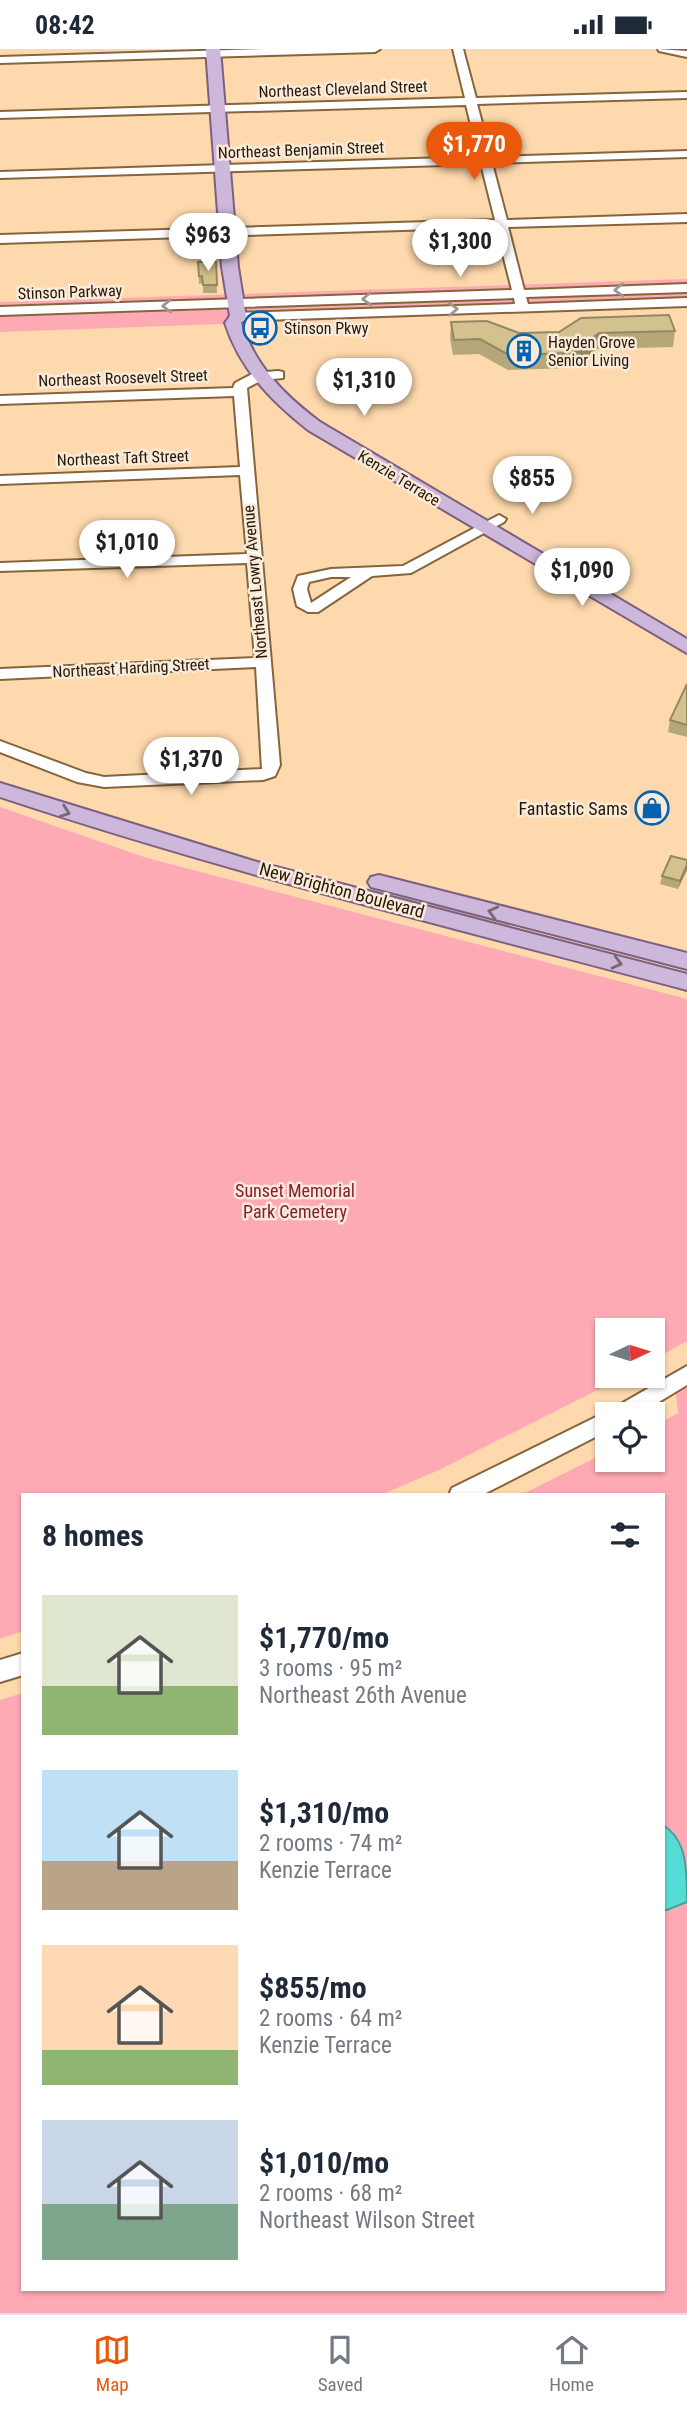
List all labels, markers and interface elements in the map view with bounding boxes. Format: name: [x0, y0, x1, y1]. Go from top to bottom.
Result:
text: 08:42: [35, 10, 95, 40]
street label: Northeast Cleveland Street: [258, 77, 428, 101]
pin: $1,770: [417, 123, 531, 182]
text: $1,770: [442, 131, 506, 158]
street label: Northeast Benjamin Street: [218, 138, 385, 162]
pin: $963: [167, 213, 249, 273]
pin: $1,300: [403, 219, 517, 279]
text: $963: [185, 222, 231, 249]
text: $1,300: [428, 228, 492, 255]
street label: Stinson Parkway: [18, 281, 123, 303]
one-way arrow: [613, 282, 624, 298]
one-way arrow: [361, 291, 372, 306]
one-way arrow: [161, 298, 172, 313]
one-way arrow: [448, 302, 459, 317]
bus stop icon: Stinson Pkwy: [241, 309, 279, 347]
place label: Stinson Pkwy: [284, 319, 369, 338]
building icon: Hayden Grove Senior Living: [505, 332, 543, 370]
place label: Hayden Grove Senior Living: [548, 333, 635, 370]
pin: $1,310: [307, 359, 421, 418]
street label: Northeast Roosevelt Street: [38, 366, 208, 390]
text: $1,310: [332, 367, 396, 394]
street label: Northeast Taft Street: [57, 446, 190, 470]
street label: Kenzie Terrace: [355, 446, 443, 510]
pin: $855: [491, 456, 573, 516]
text: $855: [509, 465, 555, 492]
street label: Northeast Lowry Avenue: [239, 504, 271, 660]
pin: $1,010: [70, 521, 184, 580]
text: $1,010: [95, 529, 159, 556]
pin: $1,090: [525, 549, 639, 608]
text: $1,090: [550, 557, 614, 584]
street label: Northeast Harding Street: [52, 654, 210, 682]
pin: $1,370: [134, 737, 248, 797]
text: $1,370: [159, 746, 223, 773]
shop icon: Fantastic Sams: [633, 789, 671, 827]
place label: Fantastic Sams: [519, 798, 628, 819]
one-way arrow: [58, 804, 70, 818]
street label: New Brighton Boulevard: [257, 858, 427, 922]
one-way arrow: [487, 906, 499, 920]
one-way arrow: [611, 955, 623, 969]
park label: Sunset Memorial Park Cemetery: [235, 1180, 355, 1222]
north arrow: [595, 1318, 665, 1388]
map controls: [595, 1318, 665, 1472]
button: locate: [595, 1402, 665, 1472]
icon: filters: [606, 1516, 644, 1554]
text: 8 homes: [42, 1518, 144, 1553]
text: $1,770/mo: [259, 1620, 389, 1655]
icon: home: [98, 1623, 182, 1707]
text: 3 rooms · 95 m²: [259, 1655, 402, 1682]
text: Northeast 26th Avenue: [259, 1682, 467, 1709]
text: $1,310/mo: [259, 1795, 389, 1830]
icon: home: [98, 1798, 182, 1882]
text: 2 rooms · 74 m²: [259, 1830, 402, 1857]
text: Kenzie Terrace: [259, 1857, 392, 1884]
text: $855/mo: [259, 1970, 367, 2005]
icon: home: [98, 1973, 182, 2057]
text: 2 rooms · 64 m²: [259, 2005, 402, 2032]
text: Kenzie Terrace: [259, 2032, 392, 2059]
text: $1,010/mo: [259, 2145, 389, 2180]
icon: home: [98, 2148, 182, 2232]
text: 2 rooms · 68 m²: [259, 2180, 402, 2207]
text: Northeast Wilson Street: [259, 2207, 475, 2234]
tab: Map: [93, 2331, 131, 2396]
tab: Saved: [318, 2331, 363, 2396]
tab: Home: [549, 2331, 594, 2396]

